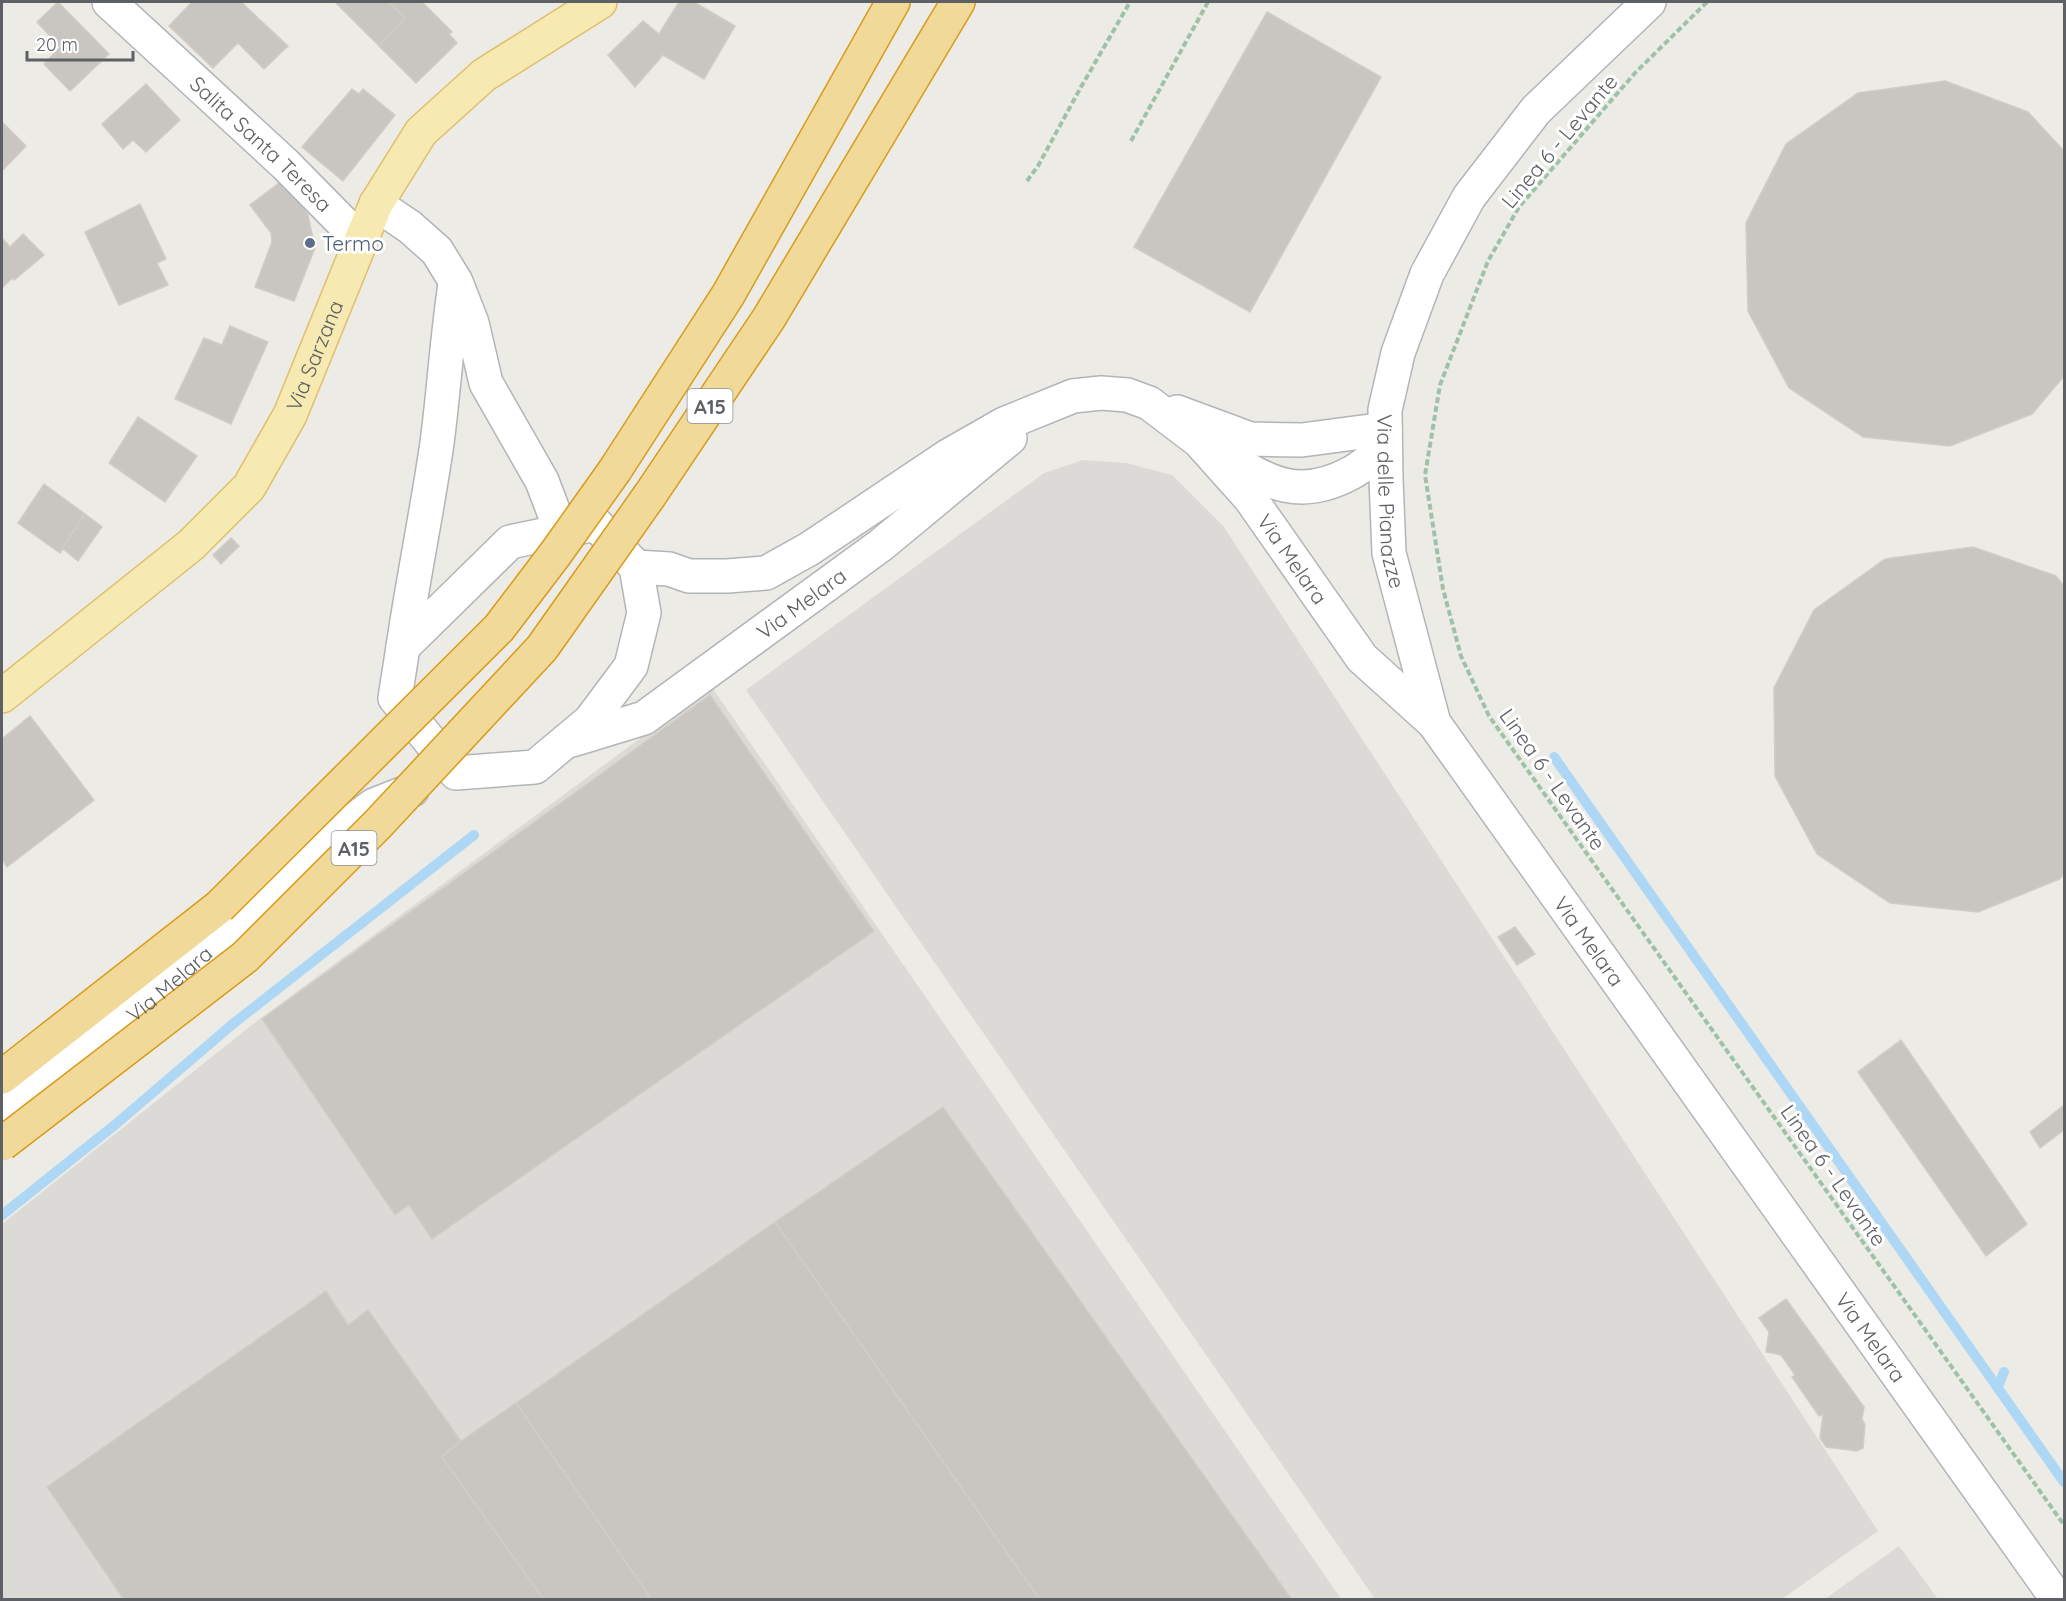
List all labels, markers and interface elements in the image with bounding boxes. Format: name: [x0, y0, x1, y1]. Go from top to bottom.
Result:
scale bar: [27, 24, 134, 62]
text: 20 m: [36, 33, 78, 56]
street label: Linea 6 - Levante: [1495, 69, 1623, 213]
street label: Salita Santa Teresa: [185, 70, 338, 217]
place label: Termo: [322, 230, 384, 256]
marker: Termo: [303, 236, 317, 250]
street label: Via Sarzana: [280, 296, 348, 415]
road number: A15: [688, 389, 732, 423]
street label: Via delle Pianazze: [1372, 414, 1411, 591]
street label: Via Melara: [1252, 509, 1333, 609]
street label: Via Melara: [751, 562, 851, 644]
street label: Linea 6 - Levante: [1494, 703, 1612, 855]
road number: A15: [332, 831, 376, 865]
street label: Via Melara: [1548, 891, 1630, 991]
street label: Via Melara: [121, 940, 217, 1027]
street label: Linea 6 - Levante: [1775, 1099, 1893, 1251]
street label: Via Melara: [1830, 1287, 1912, 1387]

